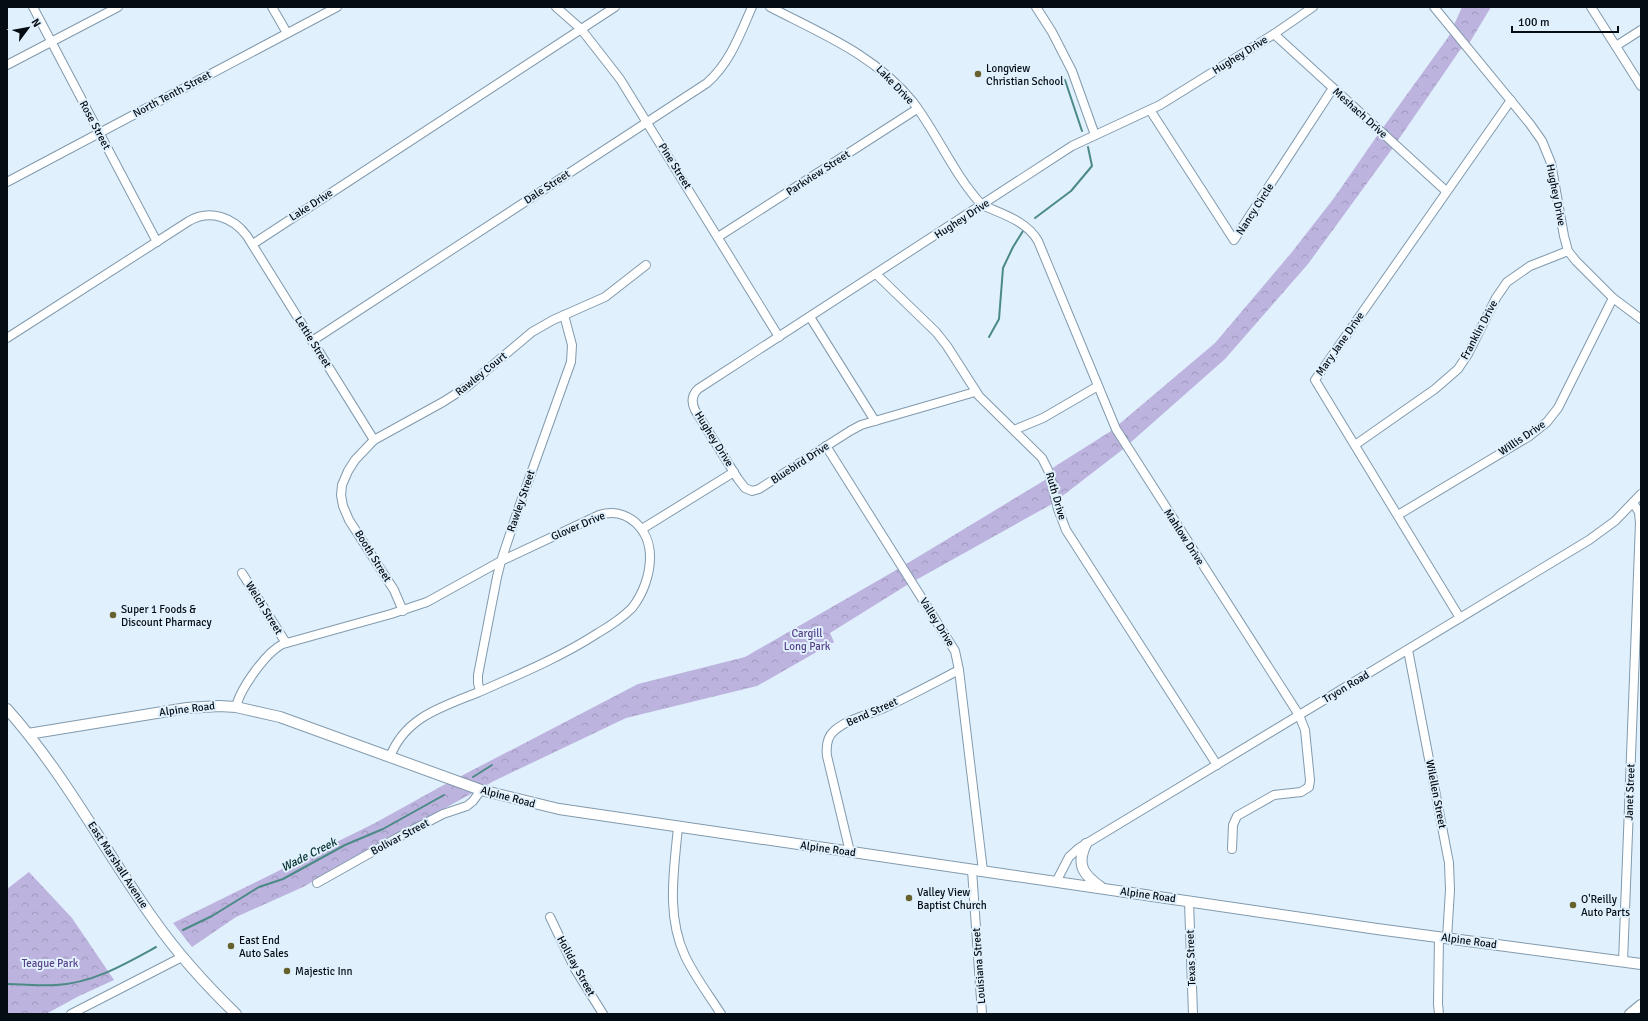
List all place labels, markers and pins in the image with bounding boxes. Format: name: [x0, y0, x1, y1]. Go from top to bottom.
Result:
place label: Longview Christian School: [986, 62, 1064, 88]
marker: Longview Christian School: [973, 69, 983, 79]
place label: Super 1 Foods & Discount Pharmacy: [121, 603, 212, 629]
marker: Super 1 Foods & Discount Pharmacy: [108, 610, 118, 620]
place label: Valley View Baptist Church: [917, 886, 987, 912]
marker: Valley View Baptist Church: [904, 893, 914, 903]
place label: O'Reilly Auto Parts: [1581, 893, 1630, 919]
marker: O'Reilly Auto Parts: [1568, 900, 1578, 910]
place label: East End Auto Sales: [239, 934, 289, 960]
marker: East End Auto Sales: [226, 941, 236, 951]
place label: Majestic Inn: [295, 965, 353, 978]
marker: Majestic Inn: [282, 966, 292, 976]

